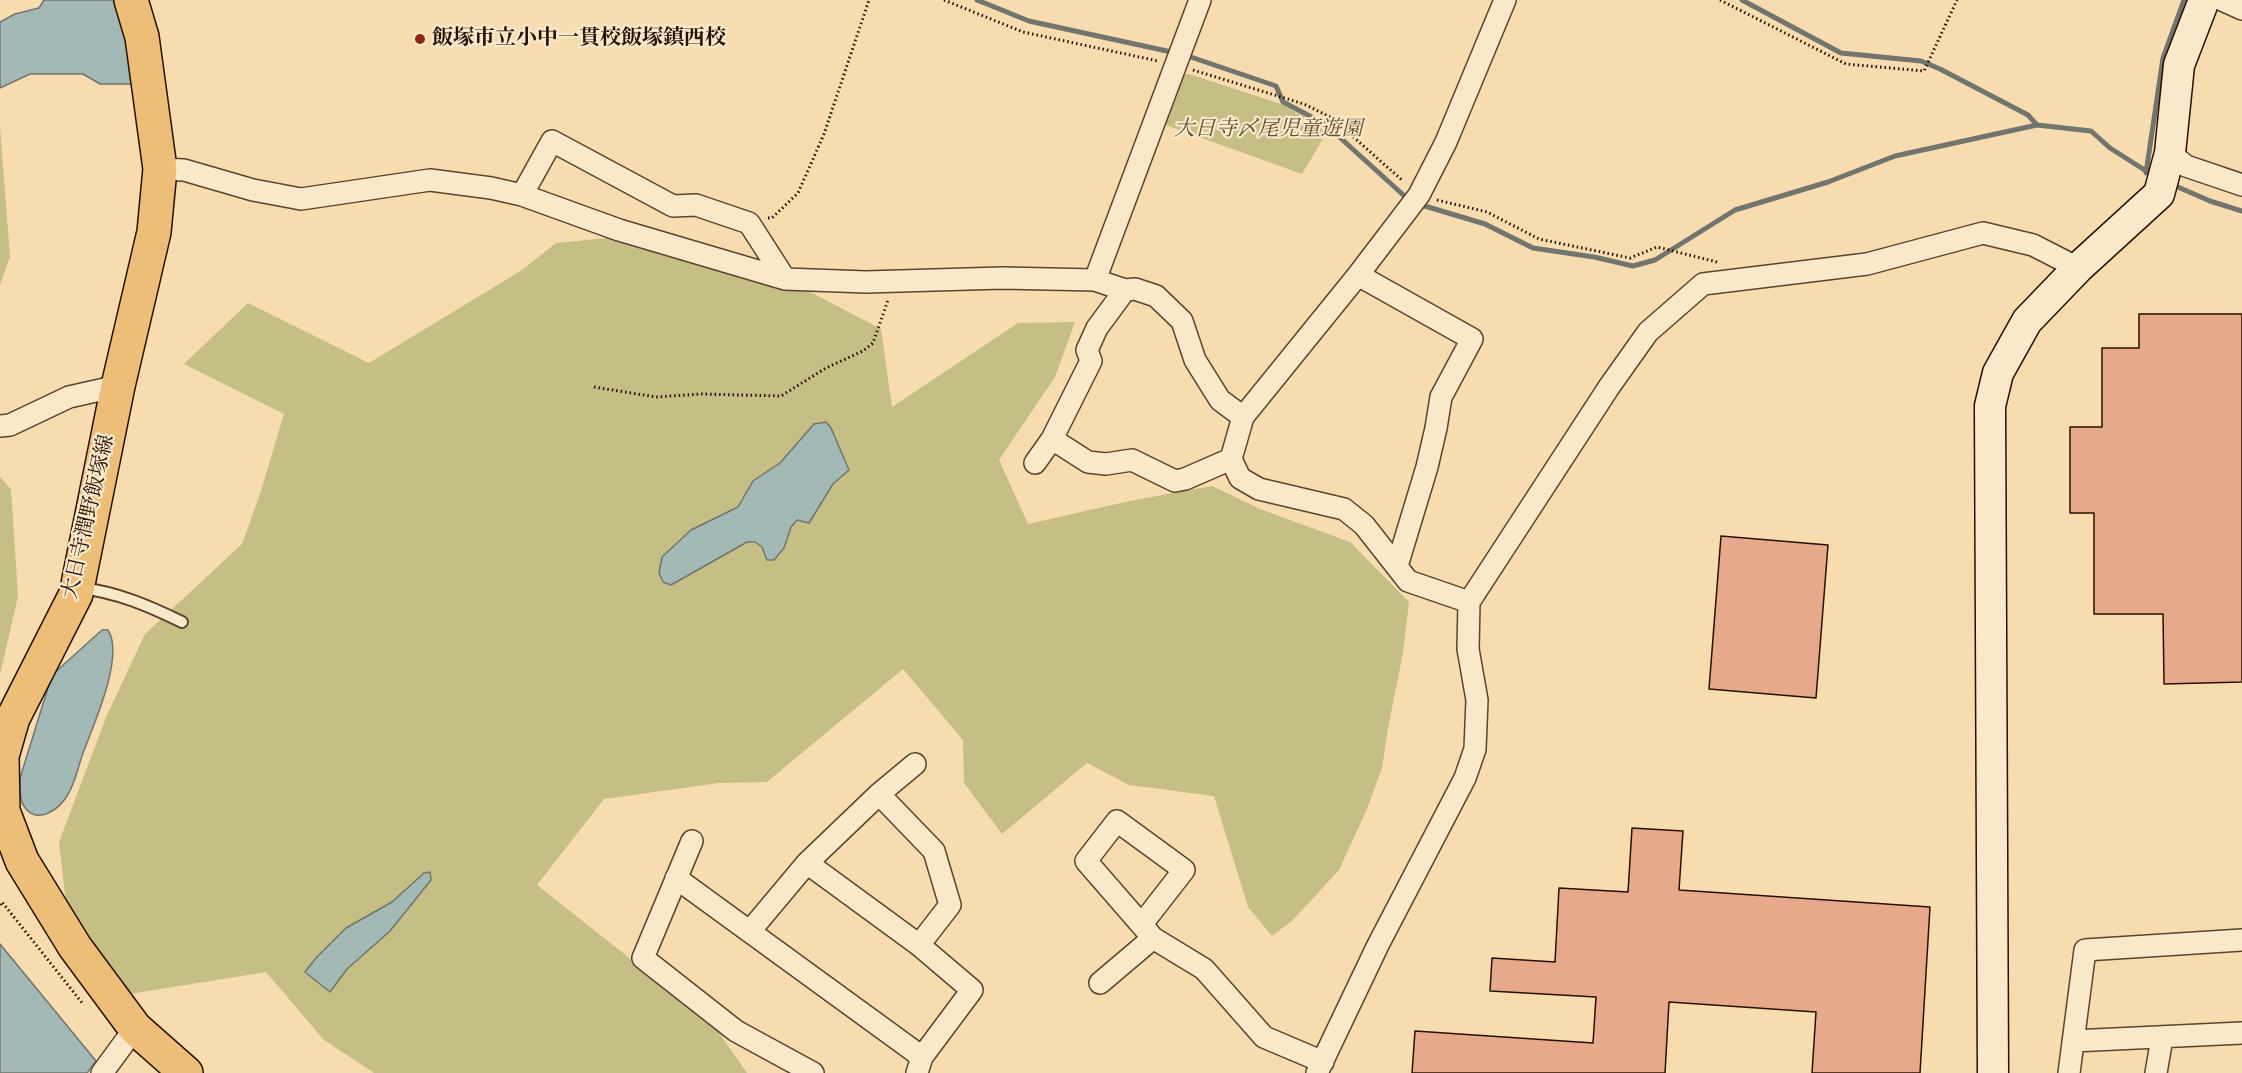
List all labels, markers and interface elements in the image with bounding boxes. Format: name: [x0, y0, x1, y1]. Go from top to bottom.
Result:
place label: 飯塚市立小中一貫校飯塚鎮西校: [432, 26, 726, 52]
marker: 飯塚市立小中一貫校飯塚鎮西校: [413, 32, 427, 46]
park label: 大日寺〆尾児童遊園: [1174, 117, 1362, 143]
street label: 大日寺潤野飯塚線: [58, 432, 120, 602]

